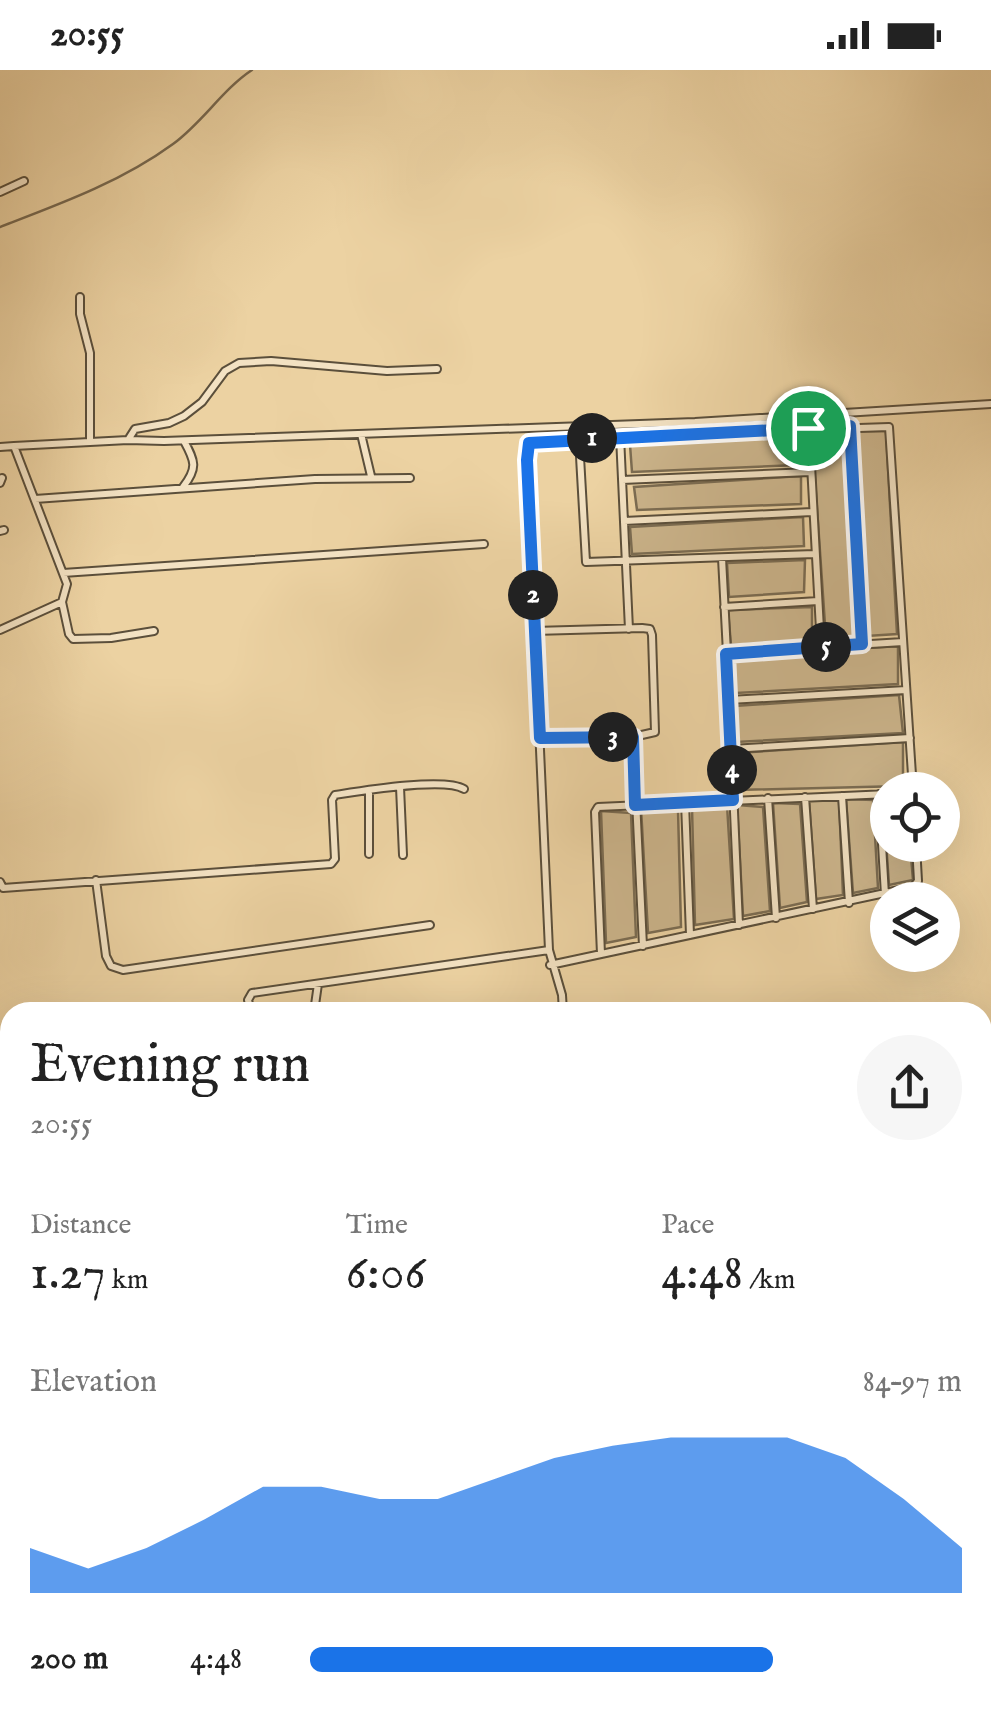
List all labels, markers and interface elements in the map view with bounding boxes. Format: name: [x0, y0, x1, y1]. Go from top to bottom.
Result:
text: 20:55: [50, 11, 124, 59]
pin: [766, 386, 851, 471]
icon: arrive: [781, 401, 836, 456]
pin: 1: [567, 413, 617, 463]
text: 1: [587, 420, 597, 455]
pin: 2: [508, 570, 558, 620]
text: 2: [526, 577, 540, 612]
pin: 5: [801, 622, 851, 672]
text: 5: [821, 629, 831, 664]
pin: 3: [588, 712, 638, 762]
text: 3: [608, 719, 618, 754]
pin: 4: [707, 745, 757, 795]
text: 4: [725, 752, 739, 787]
map controls: [870, 772, 960, 972]
button: locate: [870, 772, 960, 862]
button: layers: [870, 882, 960, 972]
text: Evening run: [30, 1031, 310, 1101]
button: share: [857, 1035, 962, 1140]
text: 20:55: [30, 1104, 92, 1145]
text: Distance: [30, 1208, 131, 1243]
text: Time: [346, 1208, 408, 1243]
text: Pace: [661, 1208, 714, 1243]
text: 1.27: [30, 1243, 106, 1306]
text: 6:06: [346, 1243, 426, 1306]
text: 4:48: [661, 1243, 743, 1306]
text: km: [106, 1263, 148, 1298]
text: /km: [743, 1263, 795, 1298]
text: Elevation: [30, 1362, 157, 1403]
text: 84–97 m: [862, 1362, 962, 1403]
text: 200 m: [30, 1639, 108, 1680]
text: 4:48: [190, 1639, 242, 1680]

